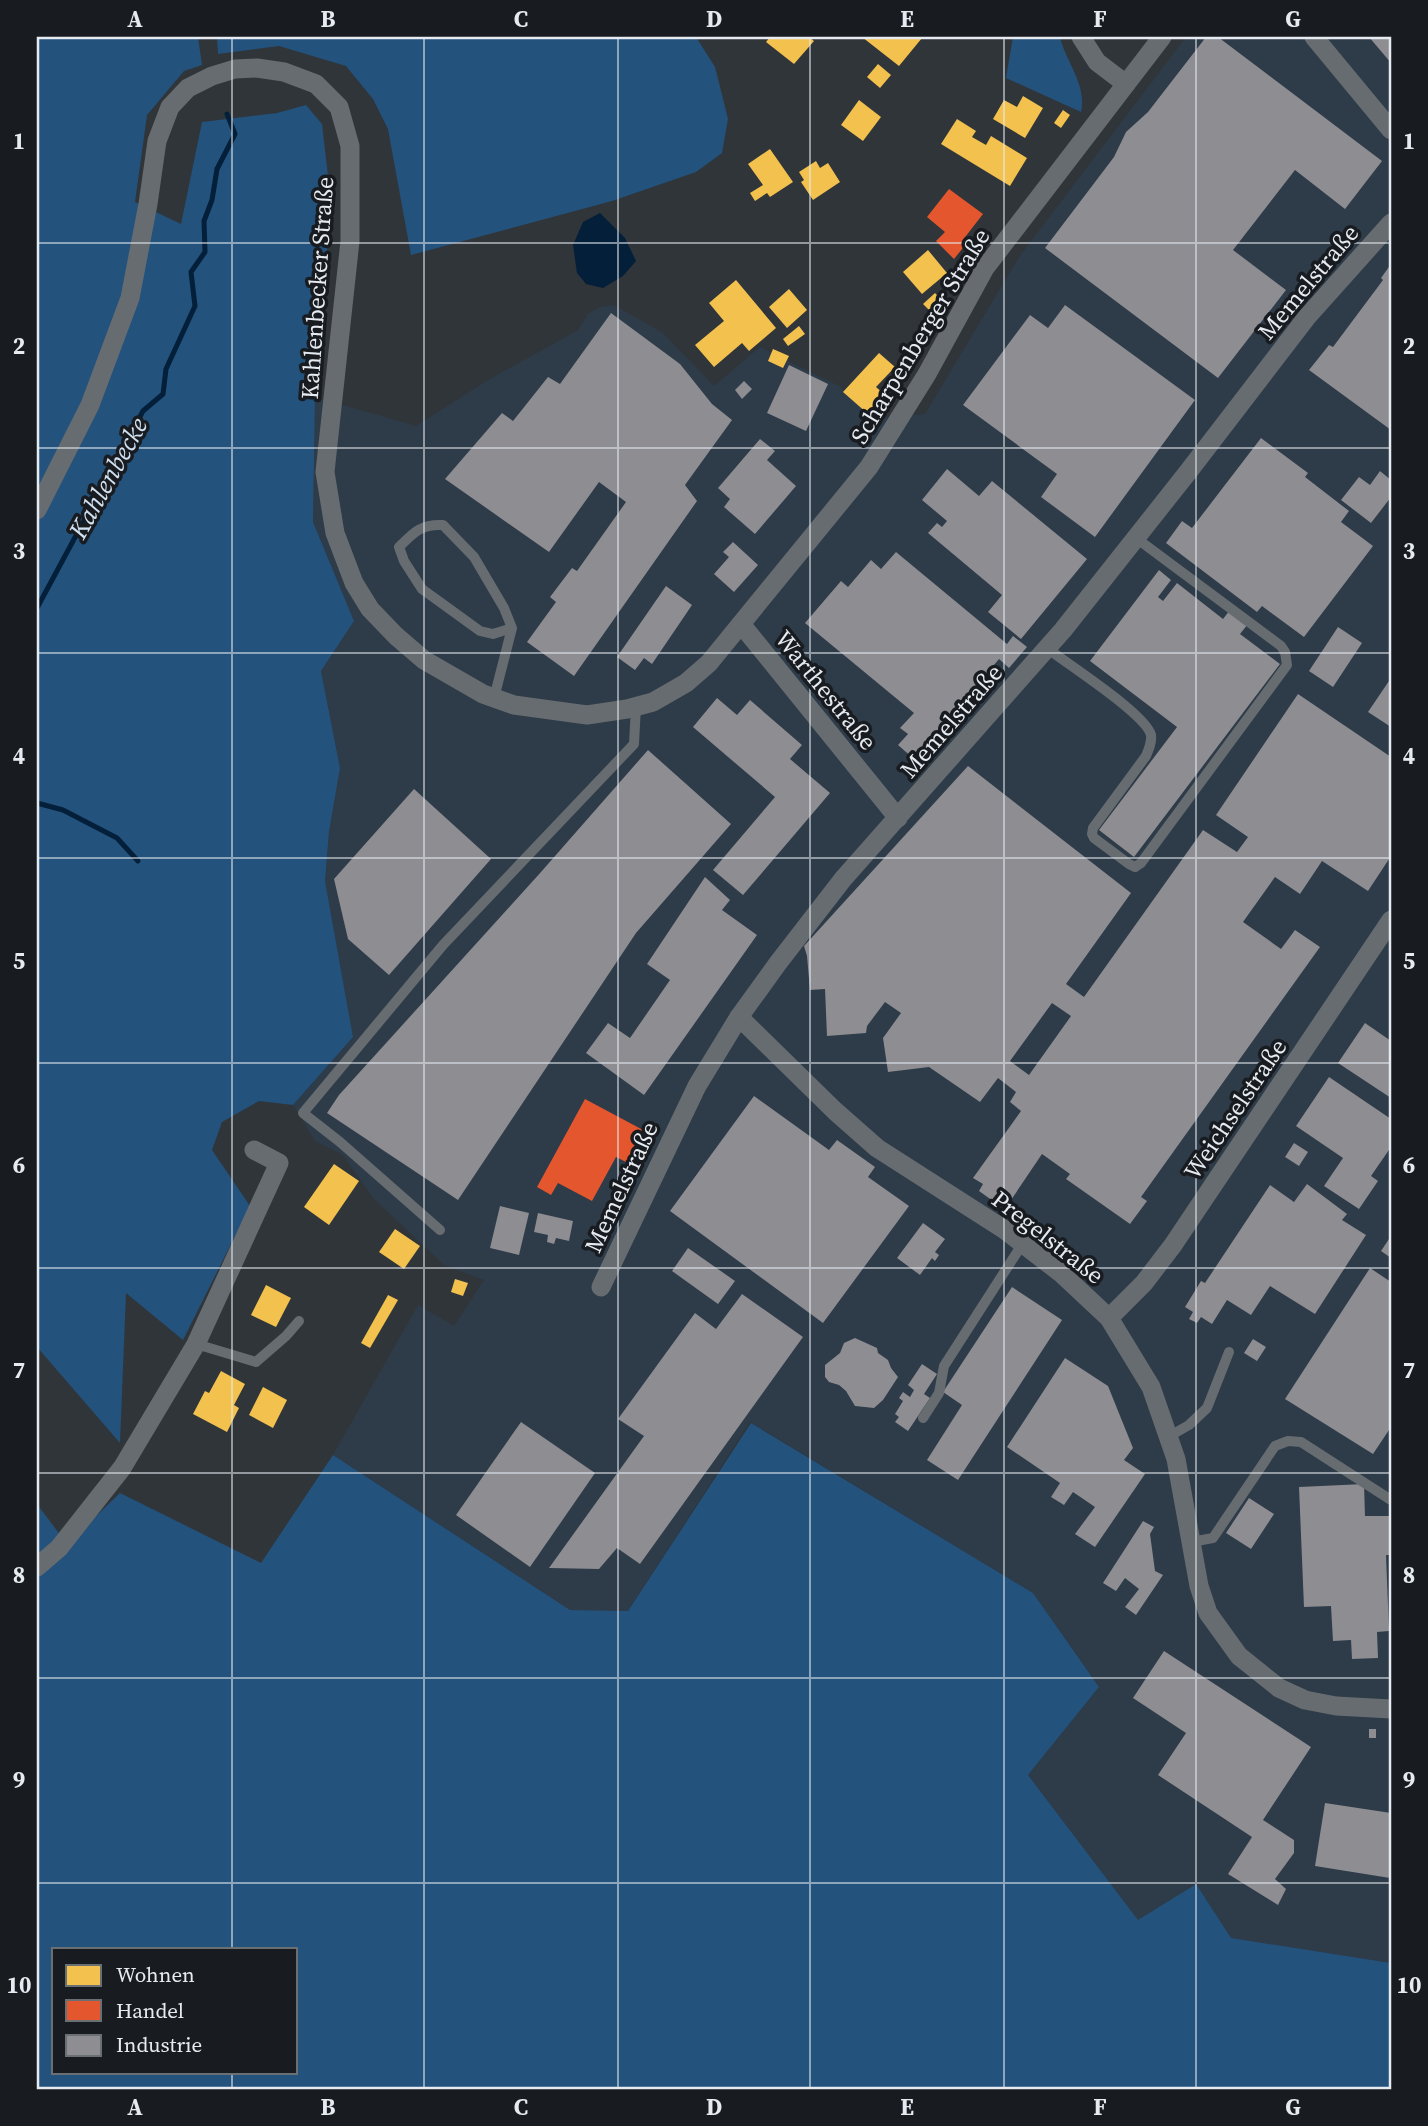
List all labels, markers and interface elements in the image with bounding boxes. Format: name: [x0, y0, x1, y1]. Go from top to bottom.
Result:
text: A: [127, 3, 143, 35]
text: B: [321, 3, 336, 35]
text: C: [514, 3, 528, 35]
text: D: [706, 3, 722, 35]
text: E: [900, 3, 914, 35]
text: F: [1093, 3, 1107, 35]
text: G: [1285, 3, 1301, 35]
text: 1: [13, 125, 25, 157]
text: 1: [1403, 125, 1415, 157]
street label: Kahlenbecker Straße: [293, 176, 341, 400]
street label: Memelstraße: [1250, 217, 1366, 347]
street label: Scharpenberger Straße: [843, 222, 997, 450]
text: 2: [13, 330, 25, 362]
text: 2: [1403, 330, 1415, 362]
water label: Kahlenbecke: [59, 411, 156, 546]
text: 3: [13, 535, 25, 567]
text: 3: [1403, 535, 1415, 567]
street label: Warthestraße: [767, 623, 885, 757]
street label: Memelstraße: [892, 657, 1010, 785]
text: 4: [13, 740, 25, 772]
text: 4: [1403, 740, 1415, 772]
text: 5: [13, 945, 25, 977]
text: 5: [1403, 945, 1415, 977]
street label: Weichselstraße: [1176, 1032, 1294, 1186]
street label: Memelstraße: [576, 1116, 666, 1258]
text: 6: [13, 1149, 25, 1181]
text: 6: [1403, 1149, 1415, 1181]
street label: Pregelstraße: [985, 1183, 1111, 1291]
text: 7: [13, 1354, 25, 1386]
text: 7: [1403, 1354, 1415, 1386]
text: 8: [13, 1559, 25, 1591]
text: 8: [1403, 1559, 1415, 1591]
text: 9: [13, 1764, 25, 1796]
text: 9: [1403, 1764, 1415, 1796]
legend: [52, 1948, 298, 2074]
text: Wohnen: [116, 1960, 195, 1989]
text: 10: [7, 1969, 31, 2001]
text: 10: [1397, 1969, 1421, 2001]
text: Handel: [116, 1996, 184, 2025]
text: Industrie: [116, 2030, 202, 2059]
text: A: [127, 2091, 143, 2123]
text: B: [321, 2091, 336, 2123]
text: C: [514, 2091, 528, 2123]
text: D: [706, 2091, 722, 2123]
text: E: [900, 2091, 914, 2123]
text: F: [1093, 2091, 1107, 2123]
text: G: [1285, 2091, 1301, 2123]

